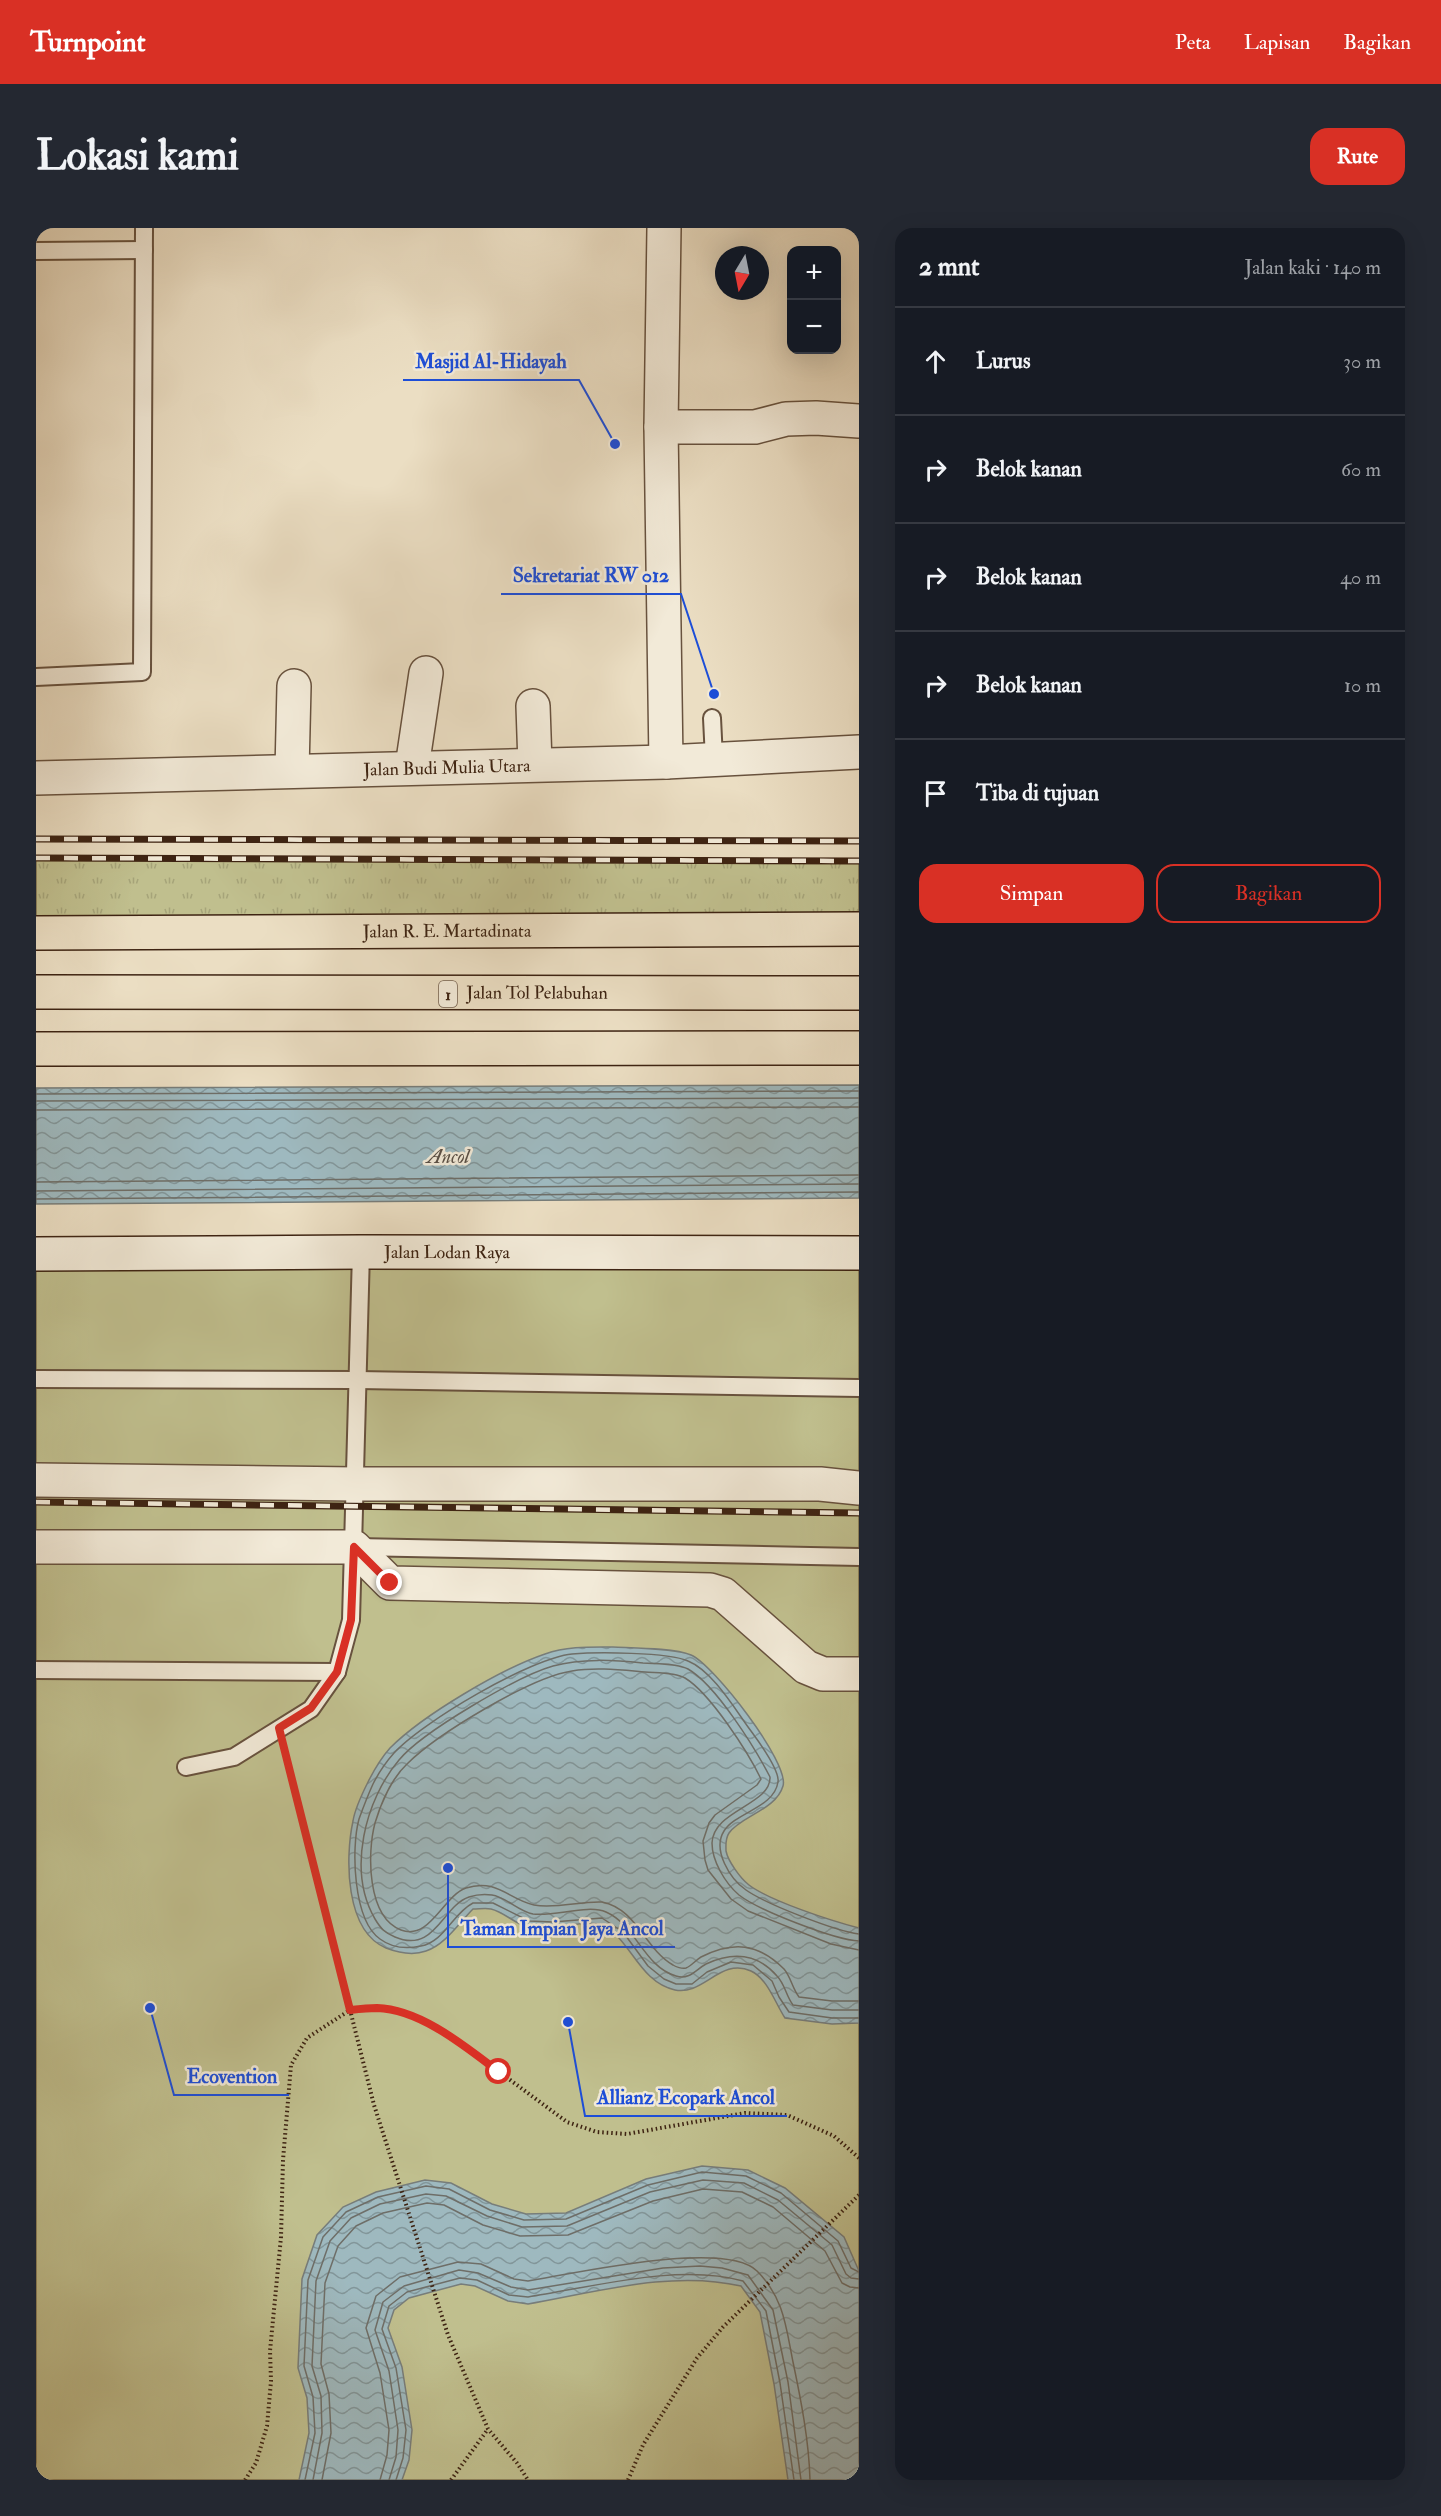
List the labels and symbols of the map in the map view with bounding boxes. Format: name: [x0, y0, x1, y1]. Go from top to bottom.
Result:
north arrow: [715, 246, 769, 300]
callout: Masjid Al-Hidayah: [403, 342, 579, 380]
text: Masjid Al-Hidayah: [414, 349, 567, 375]
callout: Sekretariat RW 012: [501, 556, 681, 594]
text: Sekretariat RW 012: [513, 563, 669, 588]
street label: Jalan Budi Mulia Utara: [362, 754, 531, 782]
street label: Jalan R. E. Martadinata: [362, 920, 532, 943]
road number: 1: [439, 981, 457, 1007]
street label: Jalan Tol Pelabuhan: [465, 982, 608, 1005]
water label: Ancol: [425, 1144, 472, 1169]
street label: Jalan Lodan Raya: [383, 1241, 511, 1264]
route end: [376, 1569, 402, 1595]
callout: Taman Impian Jaya Ancol: [448, 1909, 675, 1947]
text: Taman Impian Jaya Ancol: [459, 1916, 664, 1942]
callout: Ecovention: [174, 2057, 289, 2095]
route start: [485, 2058, 511, 2084]
text: Ecovention: [187, 2064, 278, 2089]
callout: Allianz Ecopark Ancol: [585, 2078, 787, 2116]
text: Allianz Ecopark Ancol: [596, 2085, 776, 2111]

